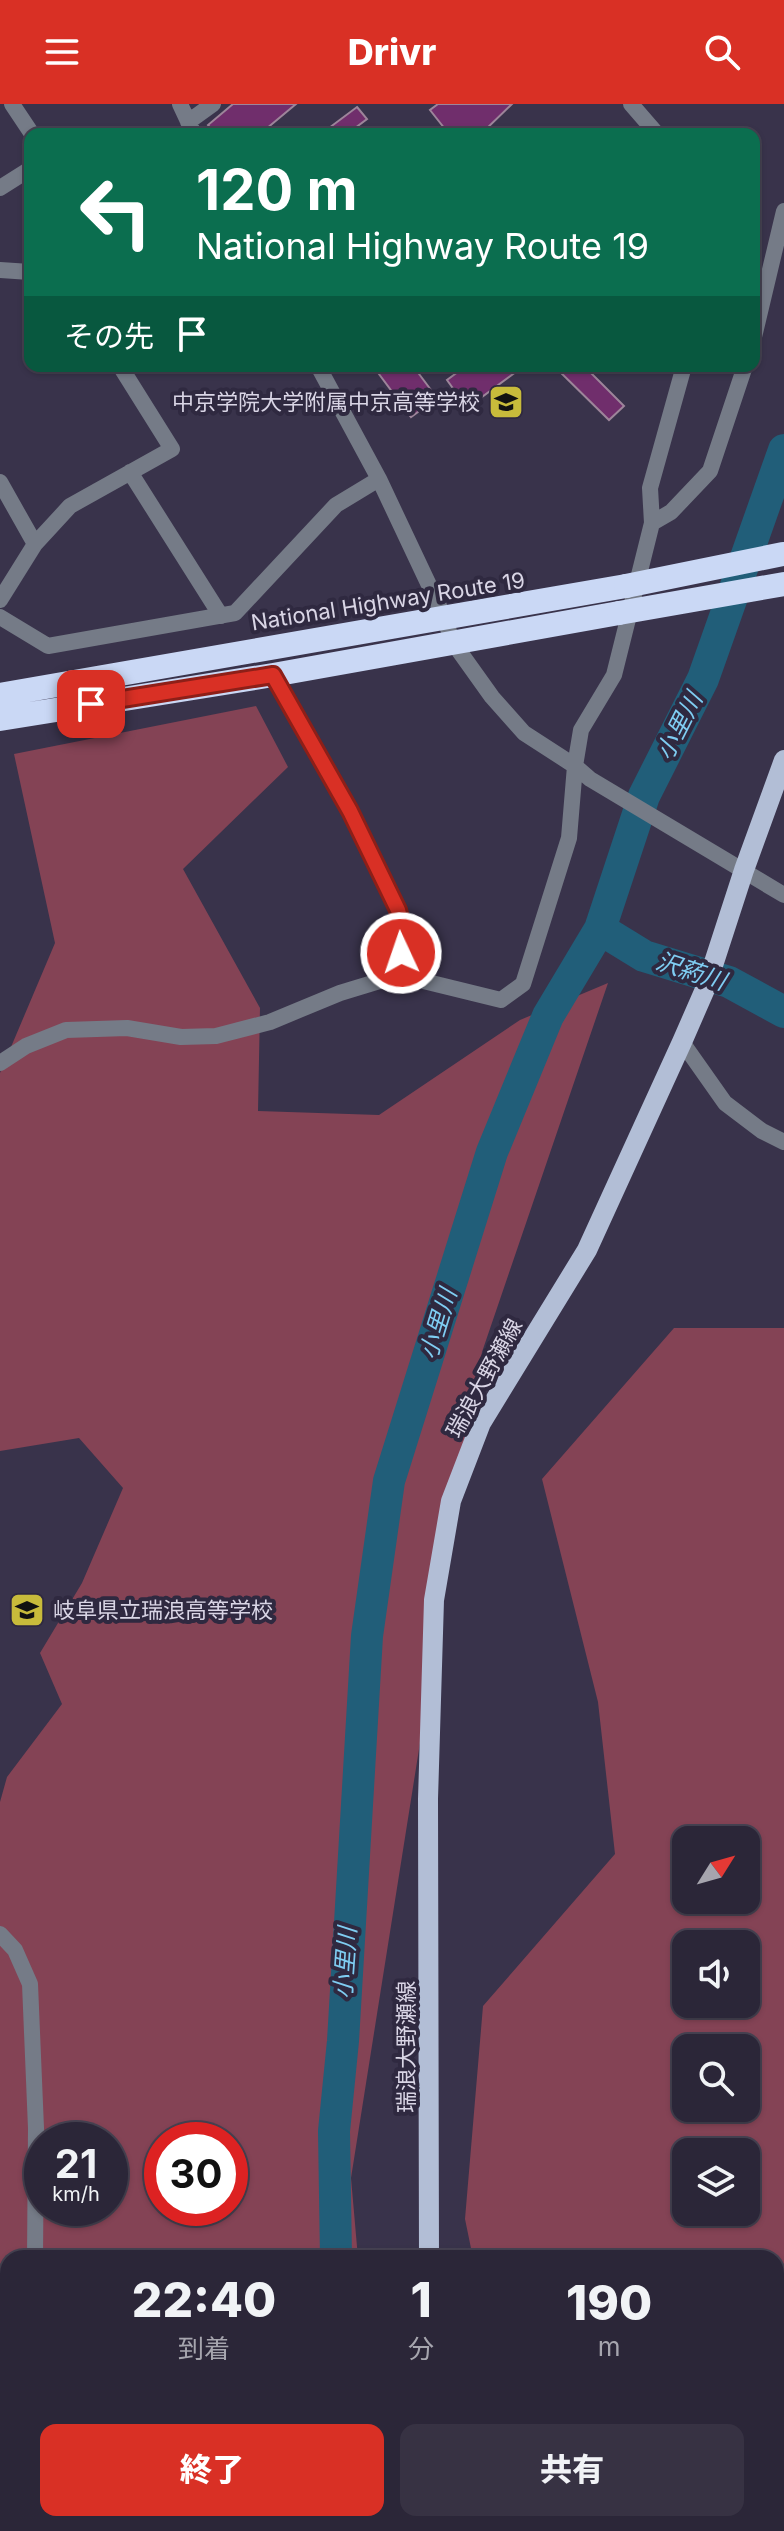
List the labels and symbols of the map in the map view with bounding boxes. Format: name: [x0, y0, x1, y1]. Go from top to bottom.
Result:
school or university icon: 中京学院大学附属中京高等学校: [487, 383, 525, 421]
place label: 中京学院大学附属中京高等学校: [172, 389, 480, 415]
street label: National Highway Route 19: [249, 567, 527, 635]
pin: [57, 670, 125, 738]
water label: 小里川: [650, 685, 710, 765]
position arrow: [359, 911, 443, 995]
water label: 沢葯川: [652, 946, 733, 997]
water label: 小里川: [414, 1282, 463, 1363]
street label: 瑞浪大野瀬線: [441, 1314, 527, 1442]
school or university icon: 岐阜県立瑞浪高等学校: [8, 1591, 46, 1629]
place label: 岐阜県立瑞浪高等学校: [53, 1597, 273, 1623]
north arrow: [672, 1826, 760, 1914]
water label: 小里川: [328, 1923, 362, 2000]
street label: 瑞浪大野瀬線: [393, 1981, 419, 2113]
speed limit sign: 30: [144, 2122, 248, 2226]

